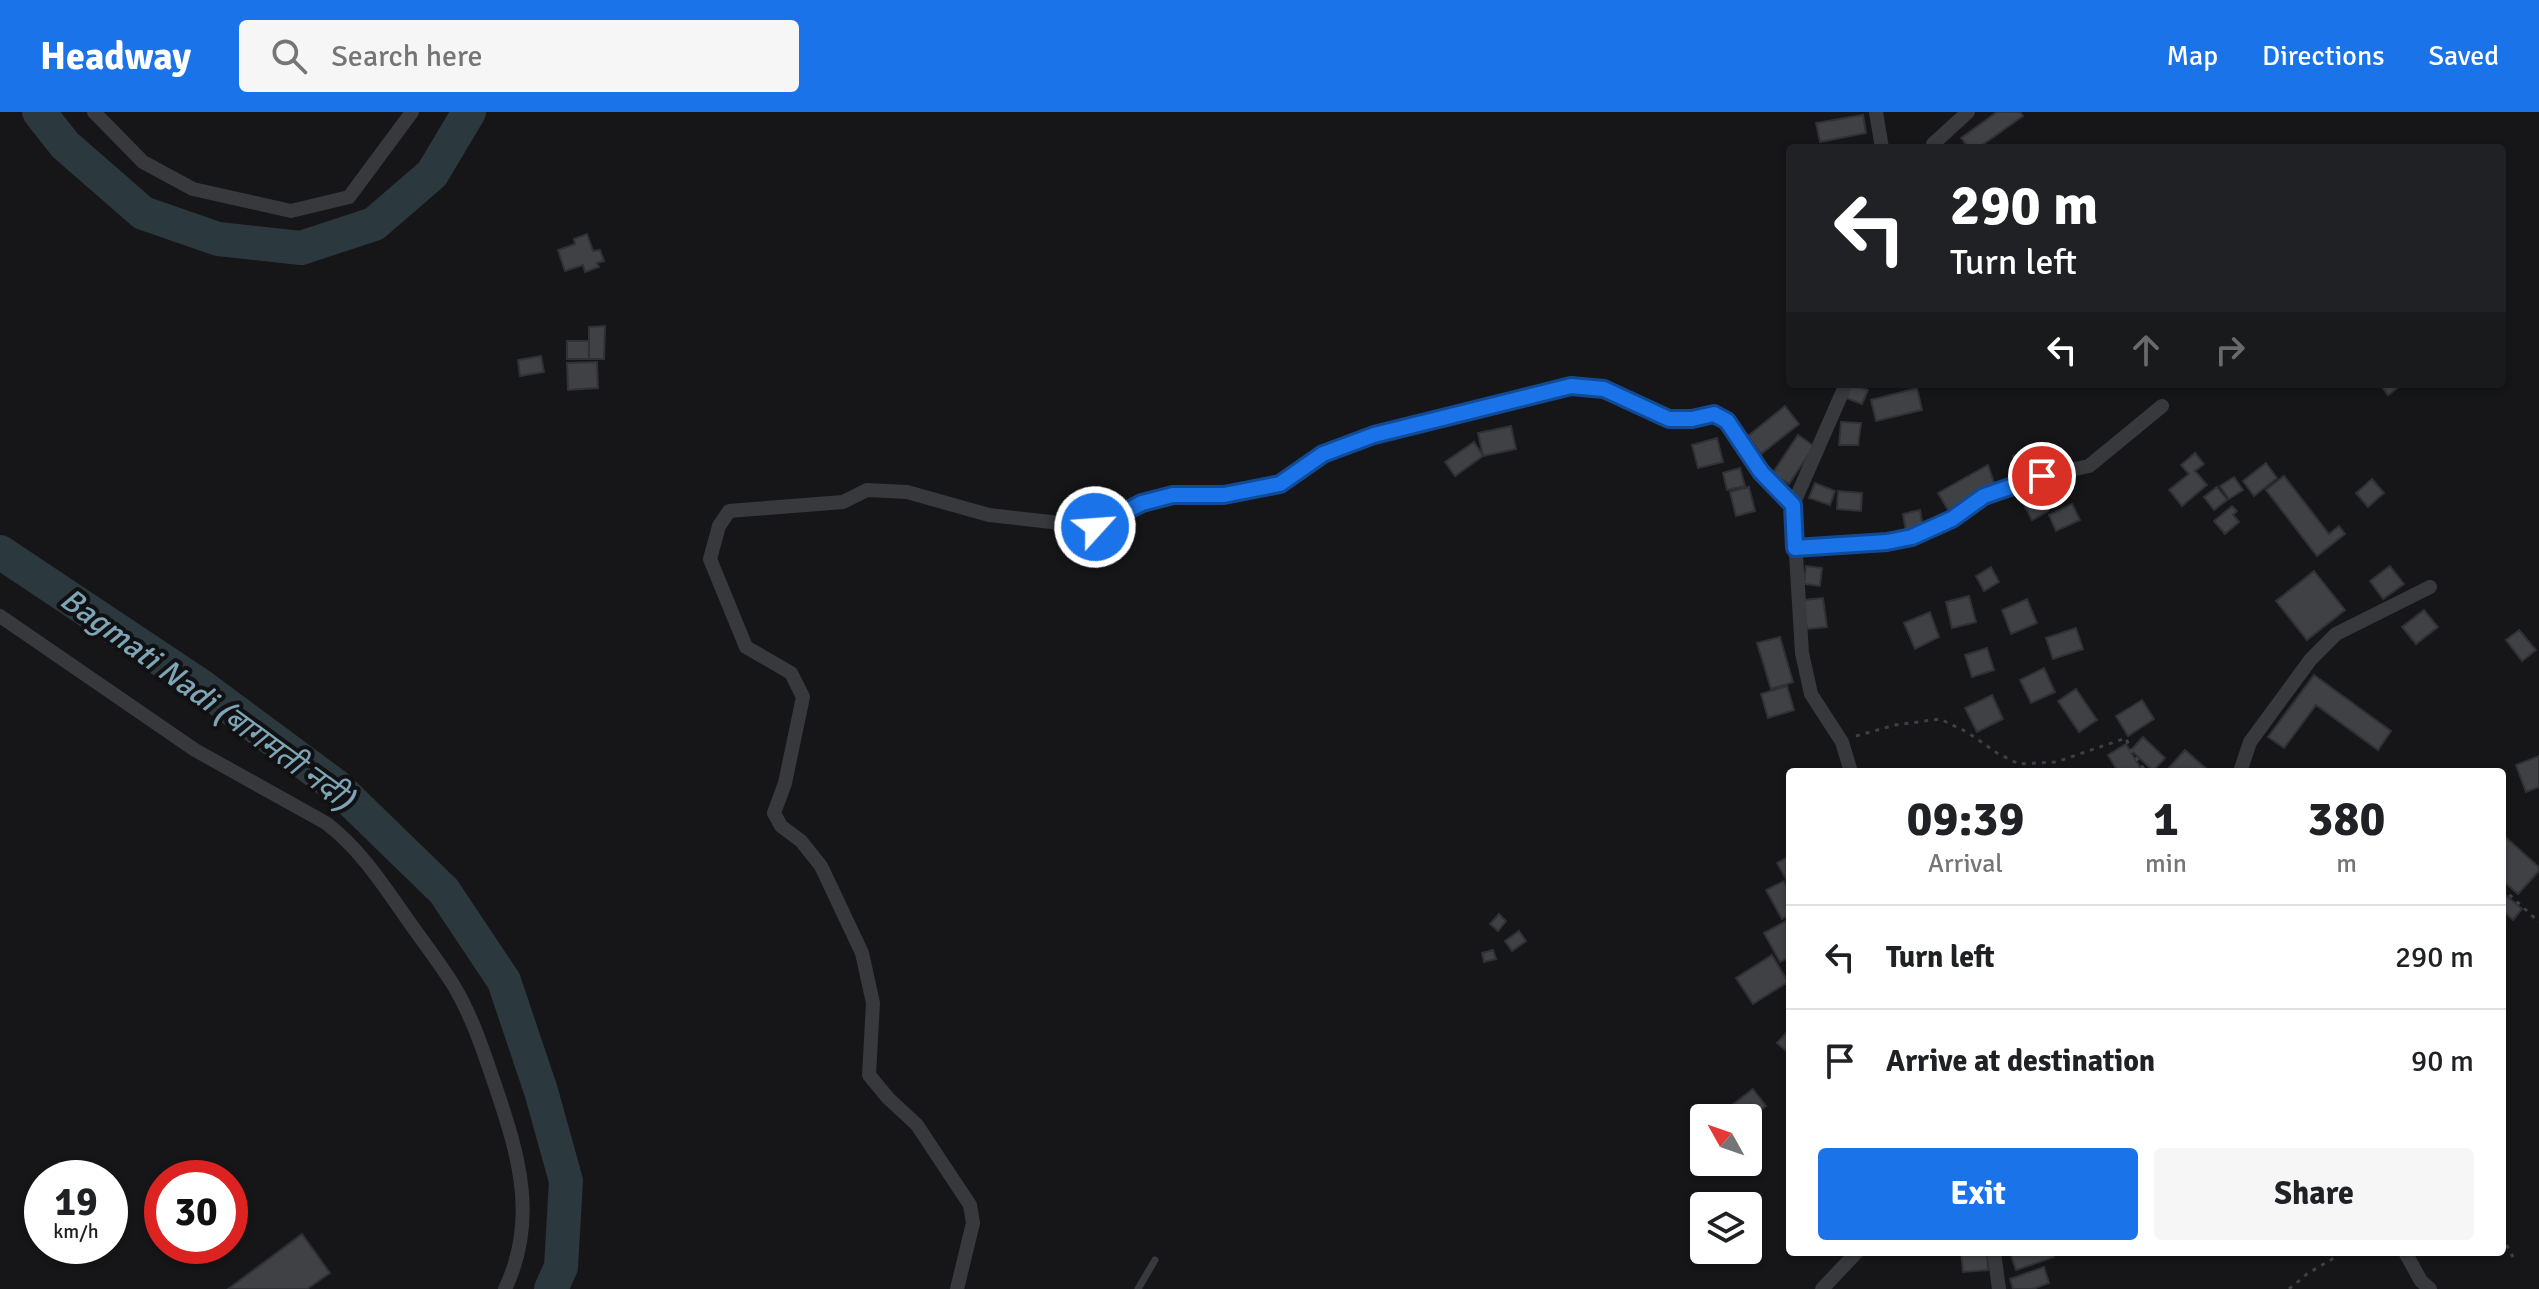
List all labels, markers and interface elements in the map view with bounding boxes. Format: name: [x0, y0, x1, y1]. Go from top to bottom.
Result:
search box: [239, 20, 799, 92]
text: Headway: [40, 33, 191, 80]
icon: search: [267, 34, 311, 78]
text: Search here: [331, 38, 482, 75]
text: Map: [2166, 39, 2218, 73]
text: Directions: [2262, 39, 2384, 73]
text: Saved: [2428, 39, 2499, 73]
text: 290 m: [1950, 171, 2098, 240]
icon: left: [1818, 176, 1922, 280]
text: Turn left: [1950, 240, 2077, 285]
icon: left: [2040, 328, 2084, 372]
icon: ahead: [2124, 328, 2168, 372]
icon: right: [2208, 328, 2252, 372]
pin: [2008, 442, 2076, 510]
icon: arrive: [2020, 454, 2064, 498]
position arrow: [1053, 485, 1137, 569]
water label: Bagmati Nadi (बागमती नदी): [53, 580, 362, 819]
text: 09:39: [1907, 790, 2024, 849]
text: 1: [2153, 790, 2179, 849]
text: 380: [2308, 790, 2385, 849]
text: Arrival: [1928, 848, 2003, 880]
text: min: [2145, 848, 2187, 880]
text: m: [2336, 848, 2357, 880]
icon: left: [1818, 935, 1862, 979]
text: Turn left: [1886, 939, 1995, 976]
text: 290 m: [2395, 939, 2474, 976]
icon: arrive: [1818, 1039, 1862, 1083]
text: Arrive at destination: [1886, 1043, 2155, 1080]
text: 90 m: [2411, 1043, 2474, 1080]
north arrow: [1690, 1104, 1762, 1176]
map controls: [1690, 1104, 1762, 1264]
button: Exit: [1818, 1148, 2138, 1240]
button: Share: [2154, 1148, 2474, 1240]
speed limit sign: 30: [144, 1160, 248, 1264]
text: 19: [54, 1177, 98, 1227]
button: layers: [1690, 1192, 1762, 1264]
text: km/h: [53, 1219, 99, 1244]

